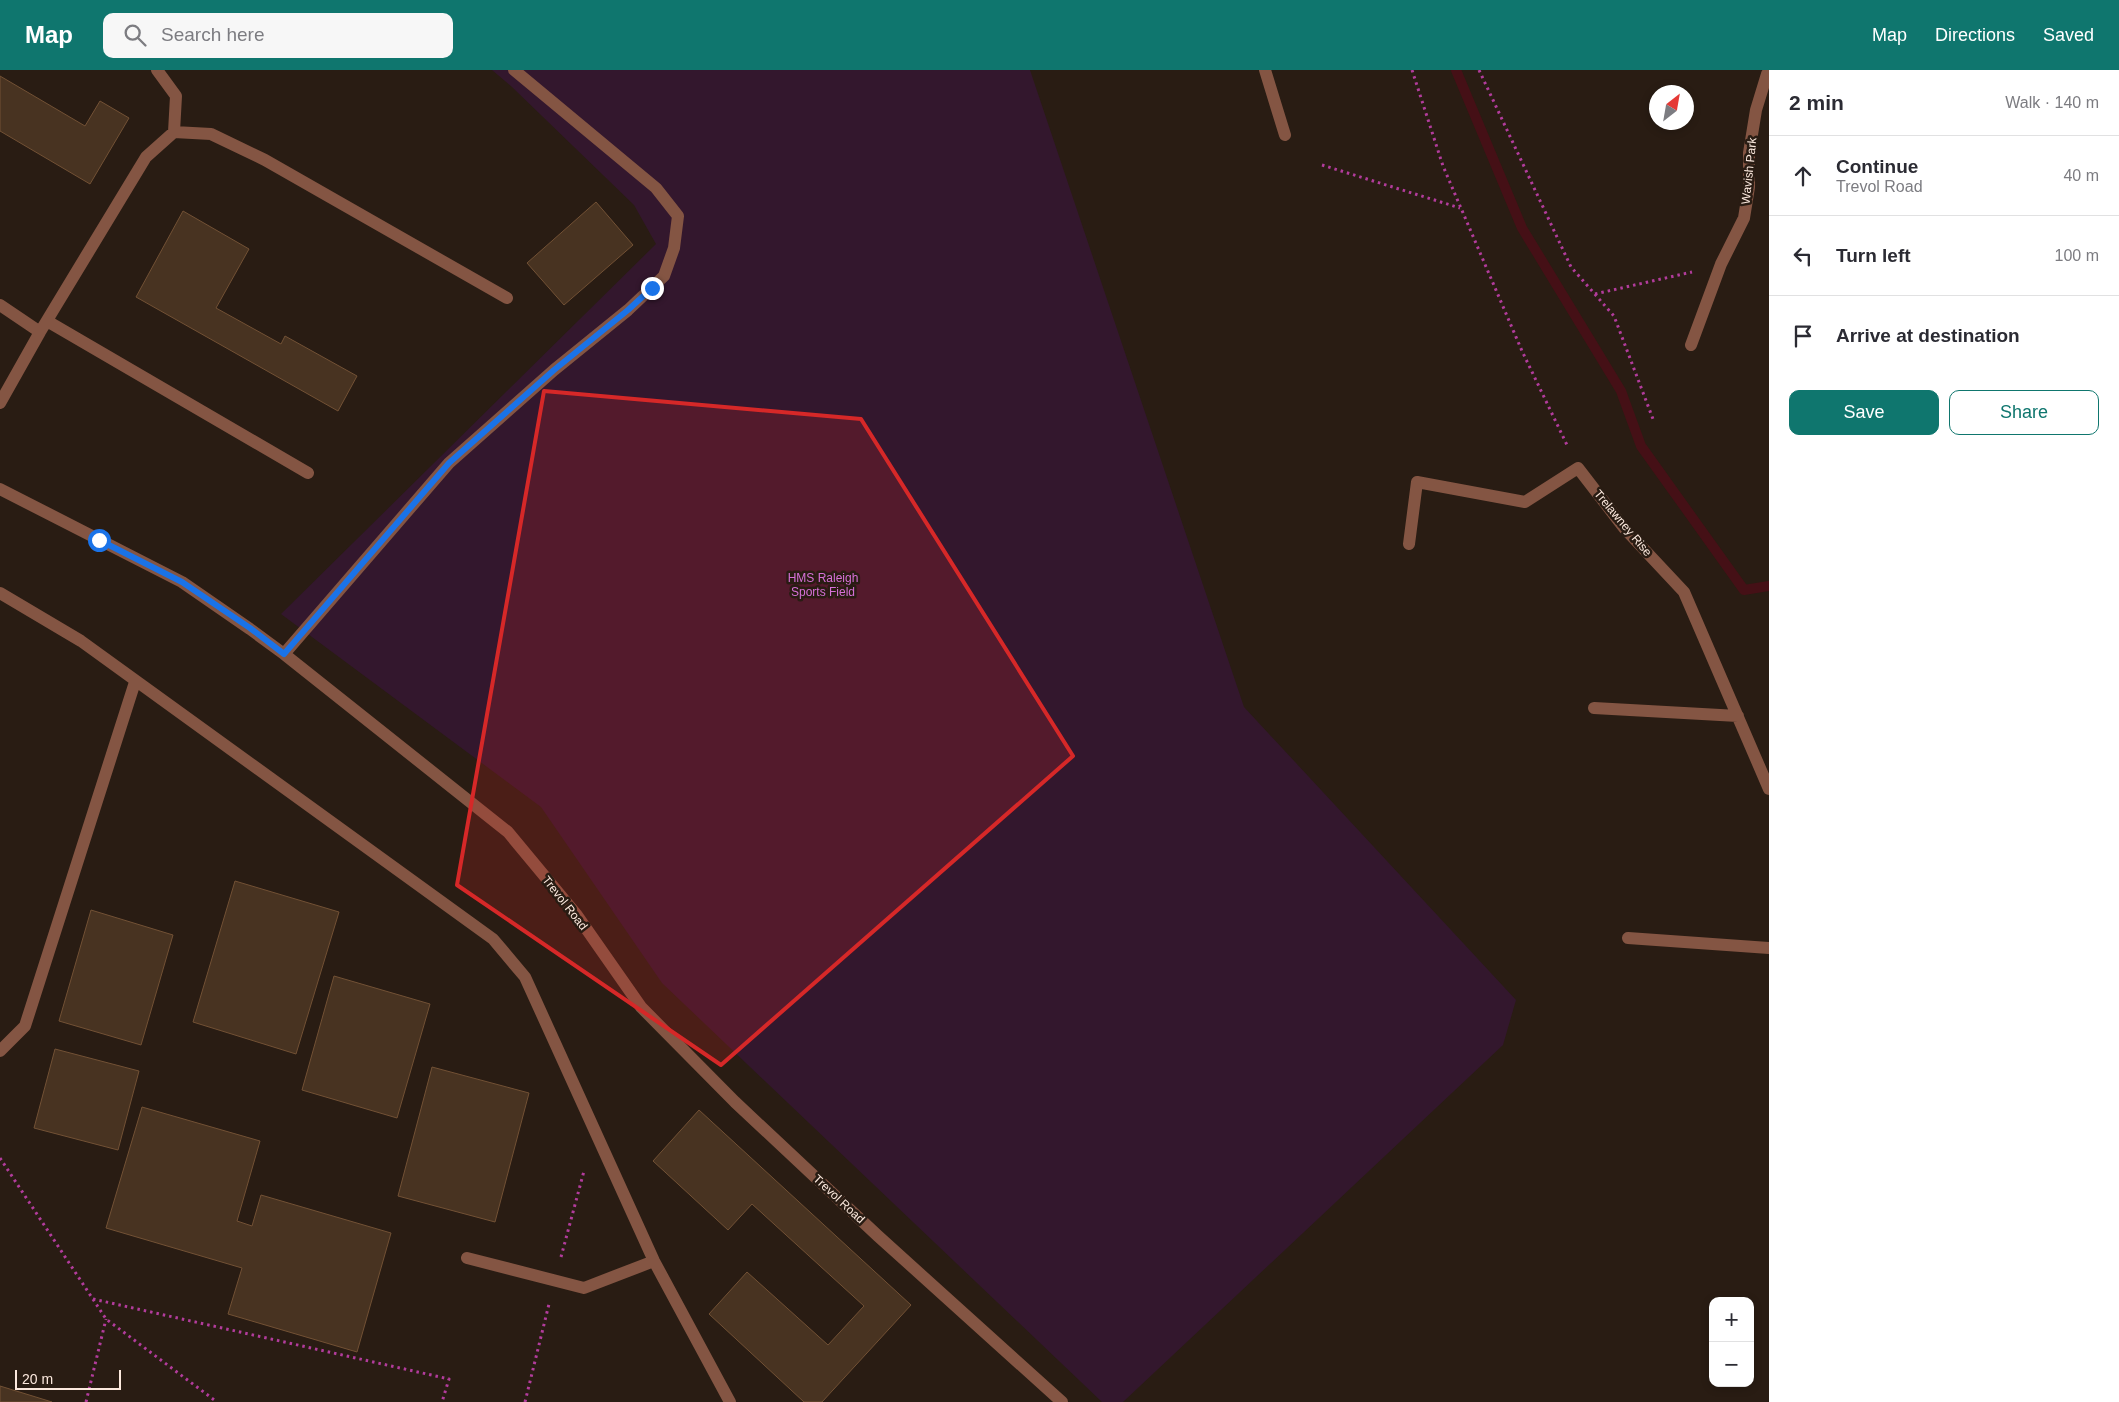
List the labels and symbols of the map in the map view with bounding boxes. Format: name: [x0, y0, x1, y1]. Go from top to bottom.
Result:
north arrow: [1649, 85, 1694, 130]
street label: Wavish Park: [1739, 136, 1760, 205]
route end: [641, 277, 664, 300]
street label: Trelawney Rise: [1591, 487, 1655, 559]
route start: [88, 529, 111, 552]
park label: HMS Raleigh Sports Field: [788, 571, 858, 599]
street label: Trevol Road: [539, 873, 591, 933]
street label: Trevol Road: [810, 1172, 868, 1226]
scale bar: [15, 1367, 121, 1390]

